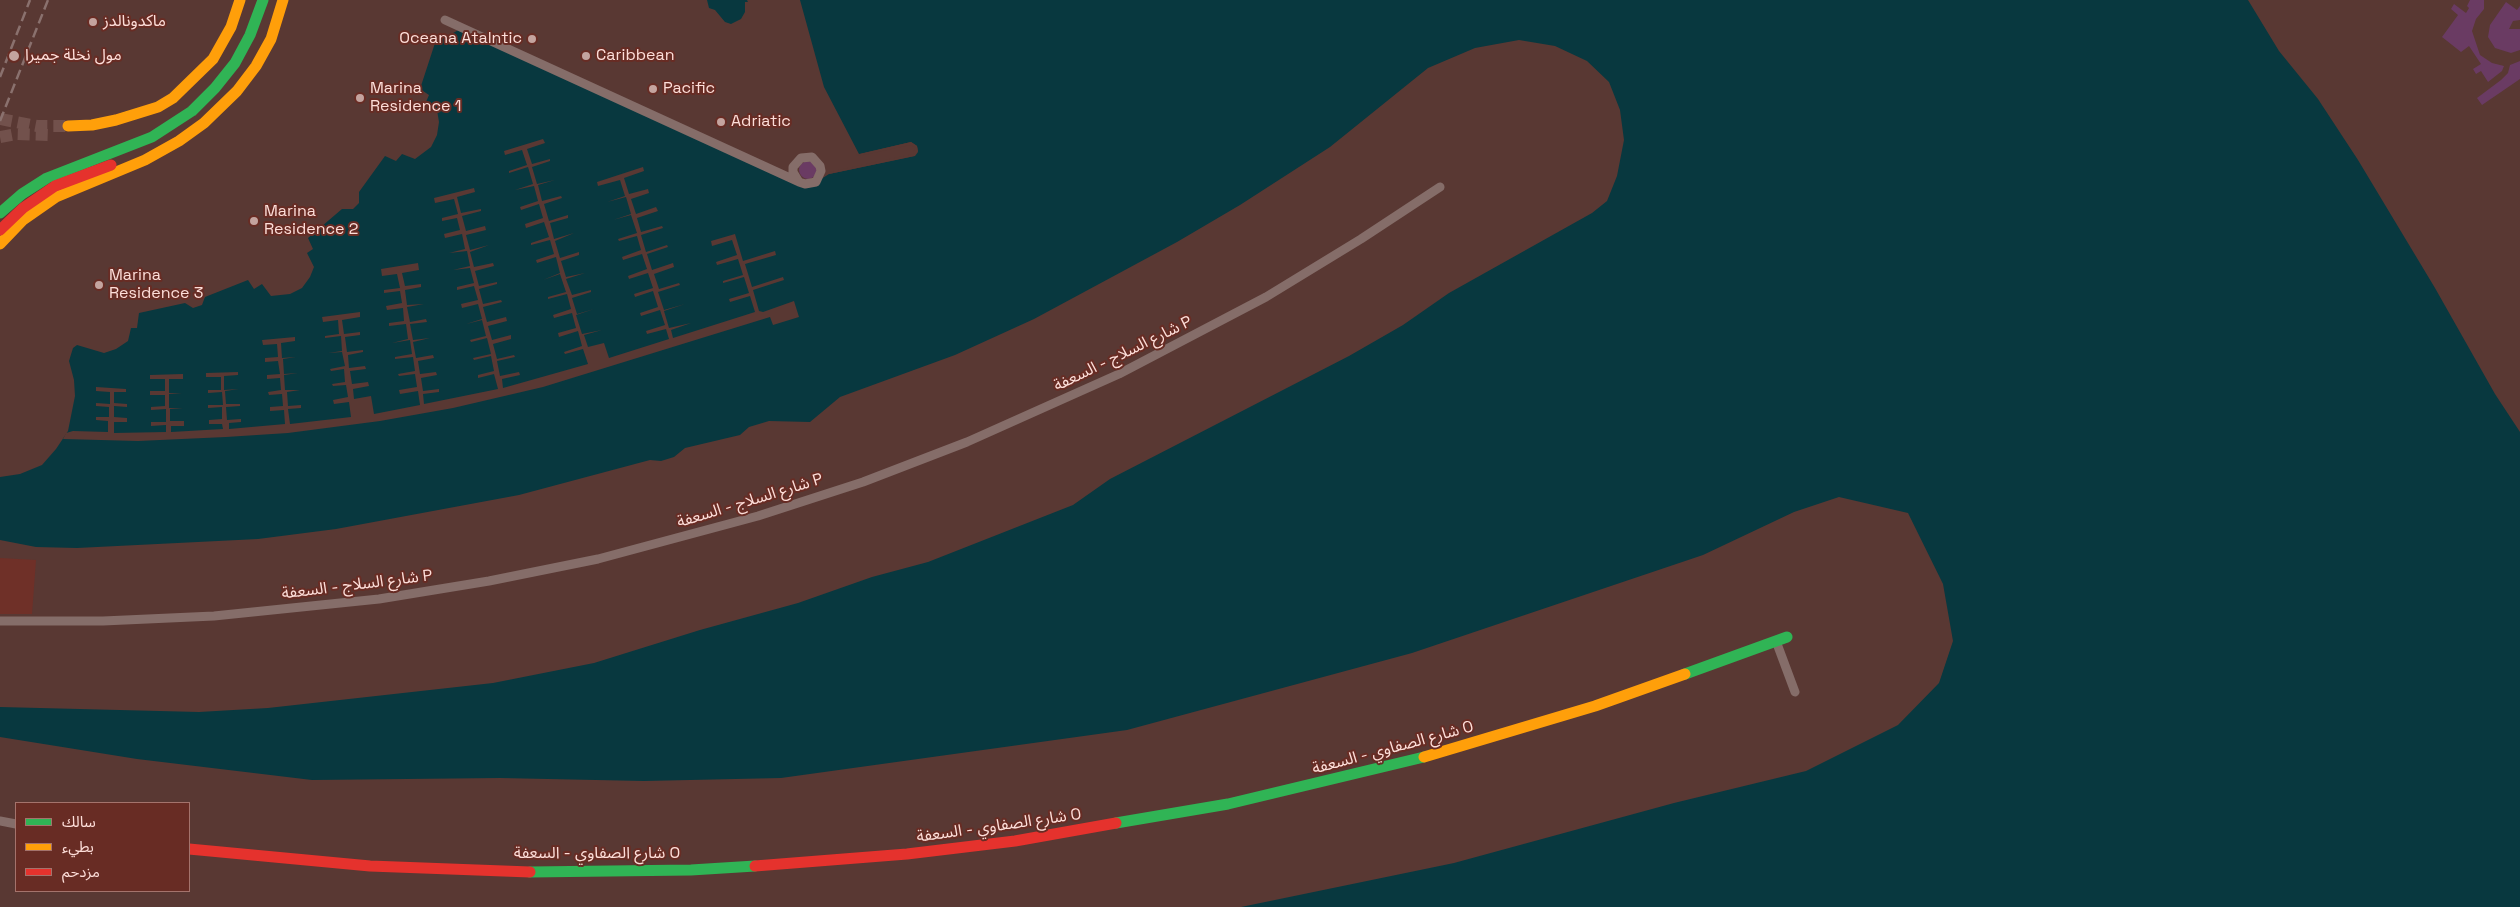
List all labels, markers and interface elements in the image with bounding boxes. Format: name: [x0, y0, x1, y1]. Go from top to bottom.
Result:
place label: ماكدونالدز: [103, 12, 166, 32]
marker: ماكدونالدز: [87, 16, 99, 28]
place label: Oceana Atalntic: [399, 29, 522, 49]
marker: Oceana Atalntic: [526, 33, 538, 45]
place label: مول نخلة جميرا: [25, 46, 122, 66]
place label: Caribbean: [596, 46, 675, 66]
marker: مول نخلة جميرا: [7, 49, 21, 63]
marker: Caribbean: [580, 50, 592, 62]
place label: Marina Residence 1: [370, 79, 461, 117]
place label: Pacific: [663, 79, 715, 99]
marker: Pacific: [647, 83, 659, 95]
marker: Marina Residence 1: [354, 92, 366, 104]
place label: Adriatic: [731, 112, 791, 132]
marker: Adriatic: [715, 116, 727, 128]
place label: Marina Residence 2: [264, 202, 358, 240]
marker: Marina Residence 2: [248, 215, 260, 227]
place label: Marina Residence 3: [109, 266, 203, 304]
marker: Marina Residence 3: [93, 279, 105, 291]
street label: شارع السلاج - السعفة P: [1051, 312, 1195, 396]
street label: شارع السلاج - السعفة P: [675, 470, 825, 532]
street label: شارع السلاج - السعفة P: [281, 566, 433, 604]
street label: شارع الصفاوي - السعفة O: [1310, 717, 1476, 779]
legend: [15, 802, 190, 892]
street label: شارع الصفاوي - السعفة O: [915, 805, 1083, 847]
text: سالك: [62, 812, 96, 831]
text: بطيء: [62, 837, 94, 856]
street label: شارع الصفاوي - السعفة O: [514, 844, 680, 864]
text: مزدحم: [62, 862, 100, 881]

